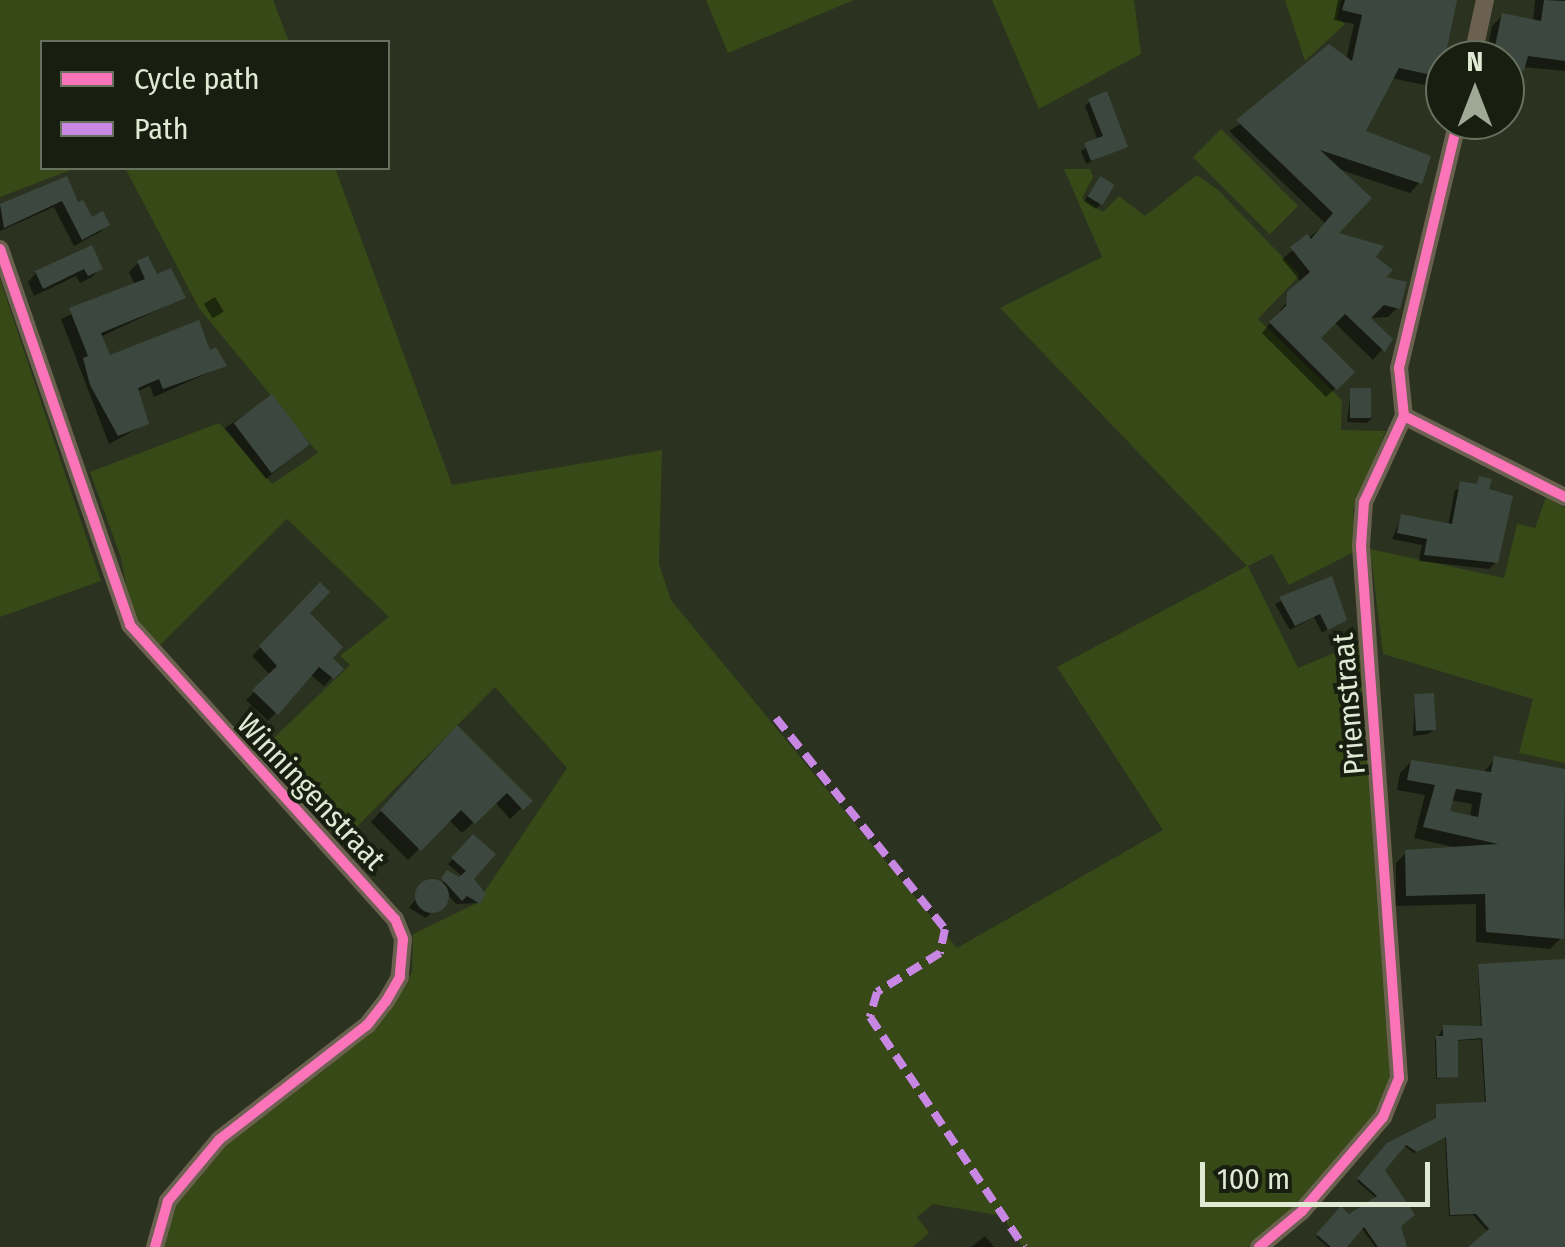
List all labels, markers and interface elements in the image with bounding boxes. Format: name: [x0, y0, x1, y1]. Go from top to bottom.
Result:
legend: [40, 40, 390, 170]
north arrow: [1425, 40, 1525, 140]
text: N: [1467, 45, 1483, 78]
text: Cycle path: [134, 61, 260, 97]
text: Path: [134, 111, 188, 147]
street label: Priemstraat: [1325, 632, 1373, 776]
street label: Winningenstraat: [229, 706, 393, 878]
scale bar: [1205, 1142, 1435, 1204]
text: 100 m: [1217, 1161, 1290, 1197]

